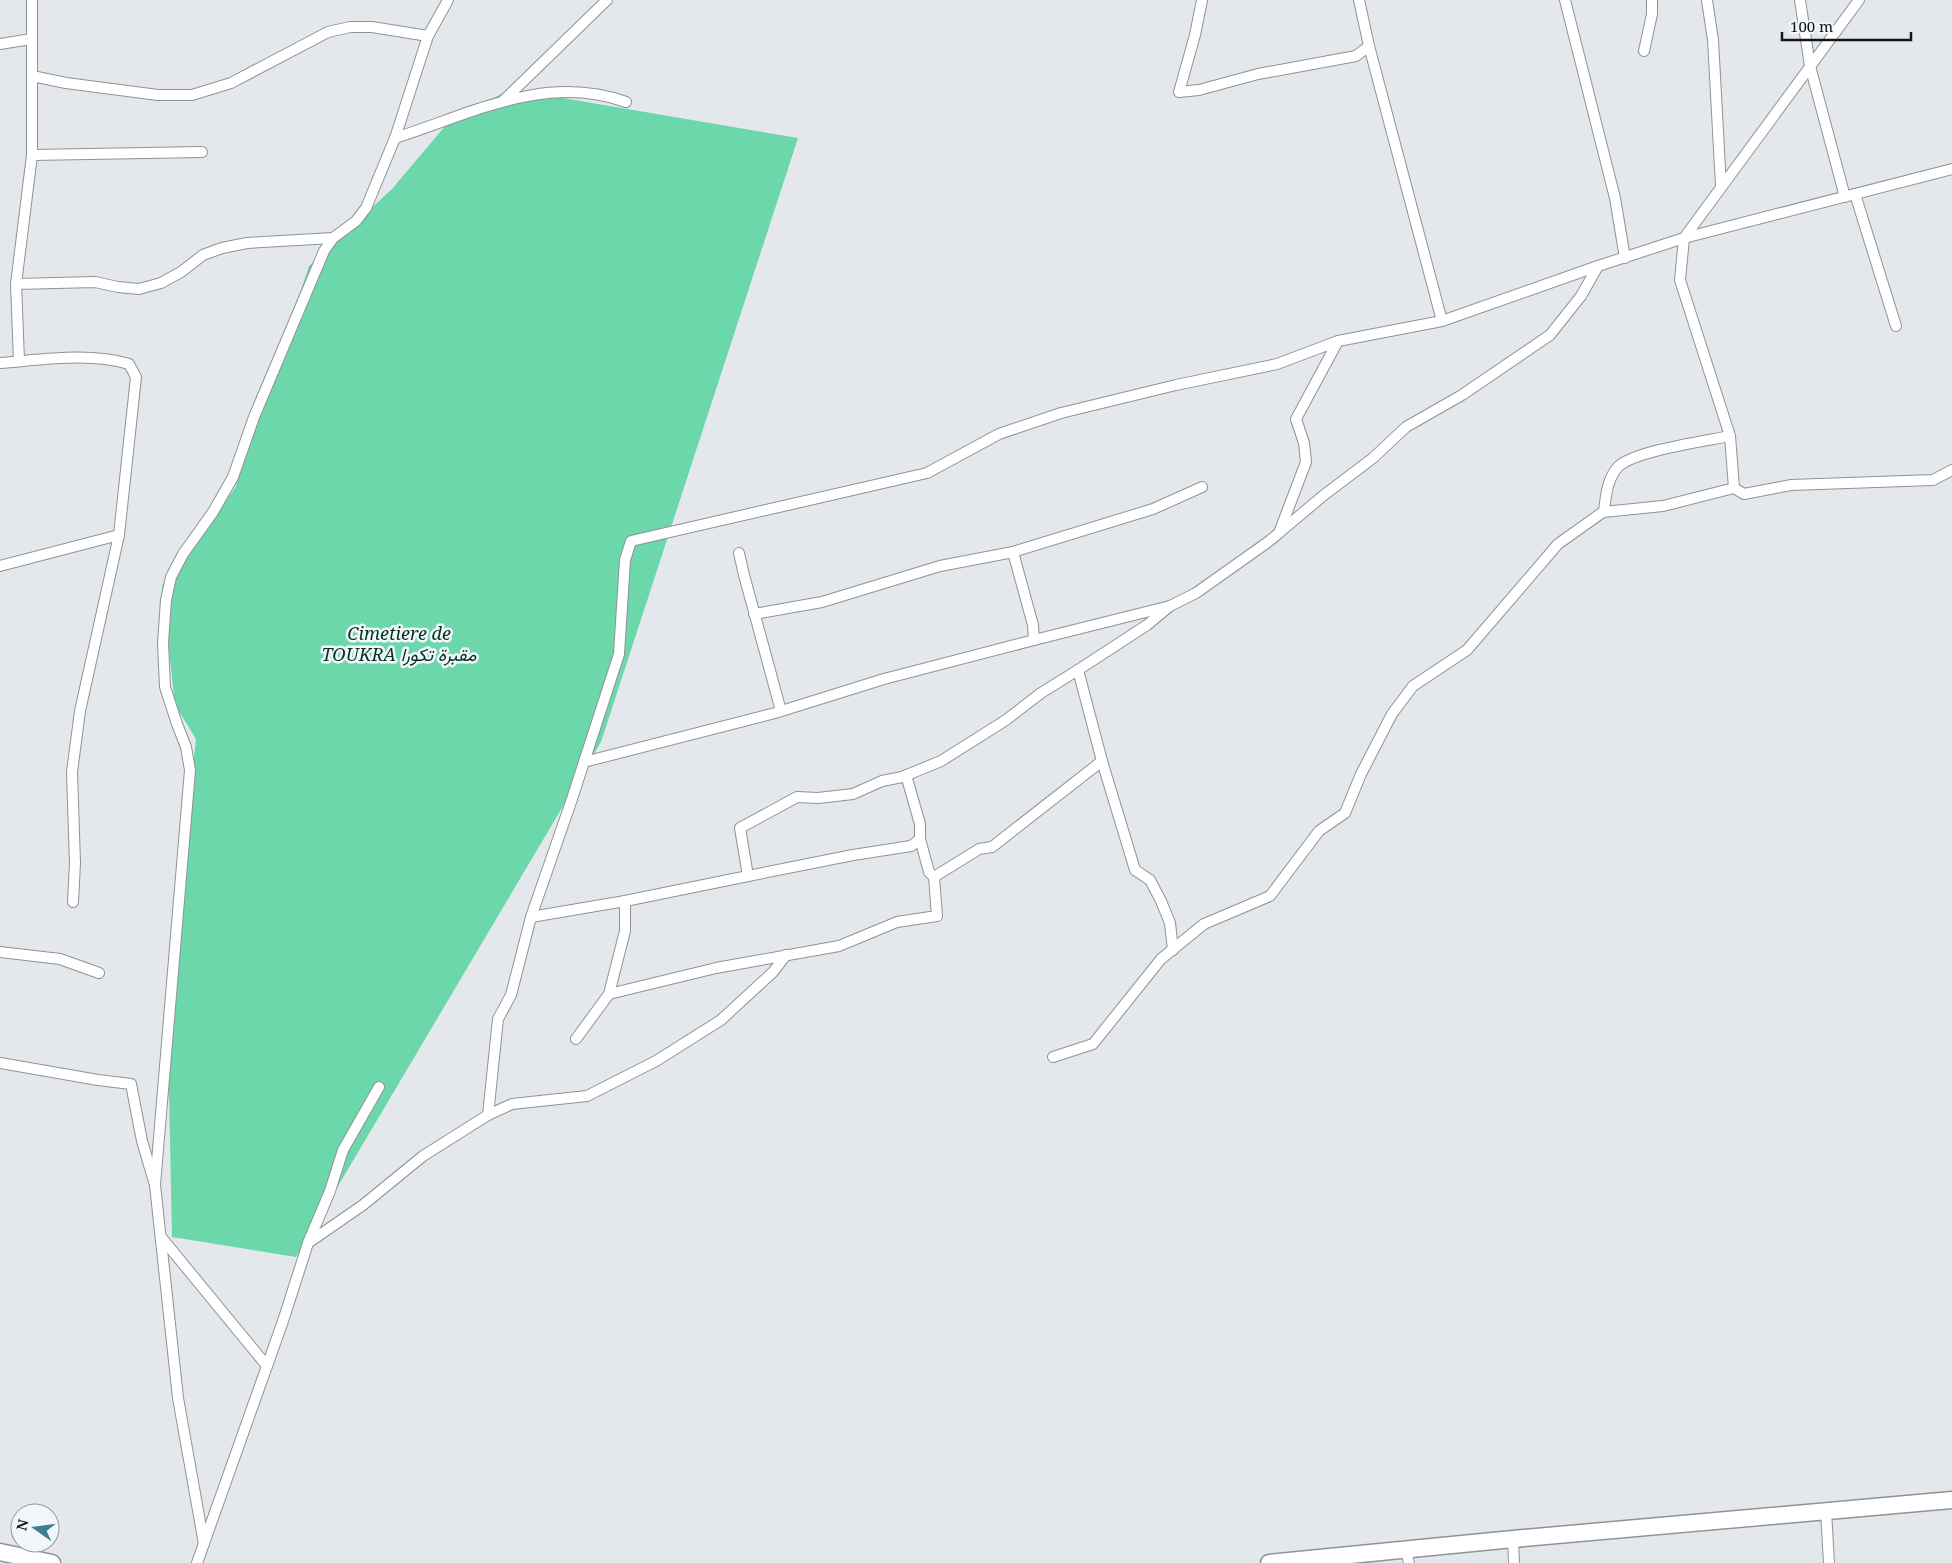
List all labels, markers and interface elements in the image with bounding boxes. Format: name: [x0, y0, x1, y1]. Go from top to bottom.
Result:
scale bar: [1782, 10, 1911, 42]
text: 100 m: [1790, 16, 1833, 36]
park label: Cimetiere de TOUKRA مقبرة تكورا: [322, 621, 477, 666]
north arrow: [10, 1503, 60, 1553]
text: N: [11, 1517, 32, 1532]

